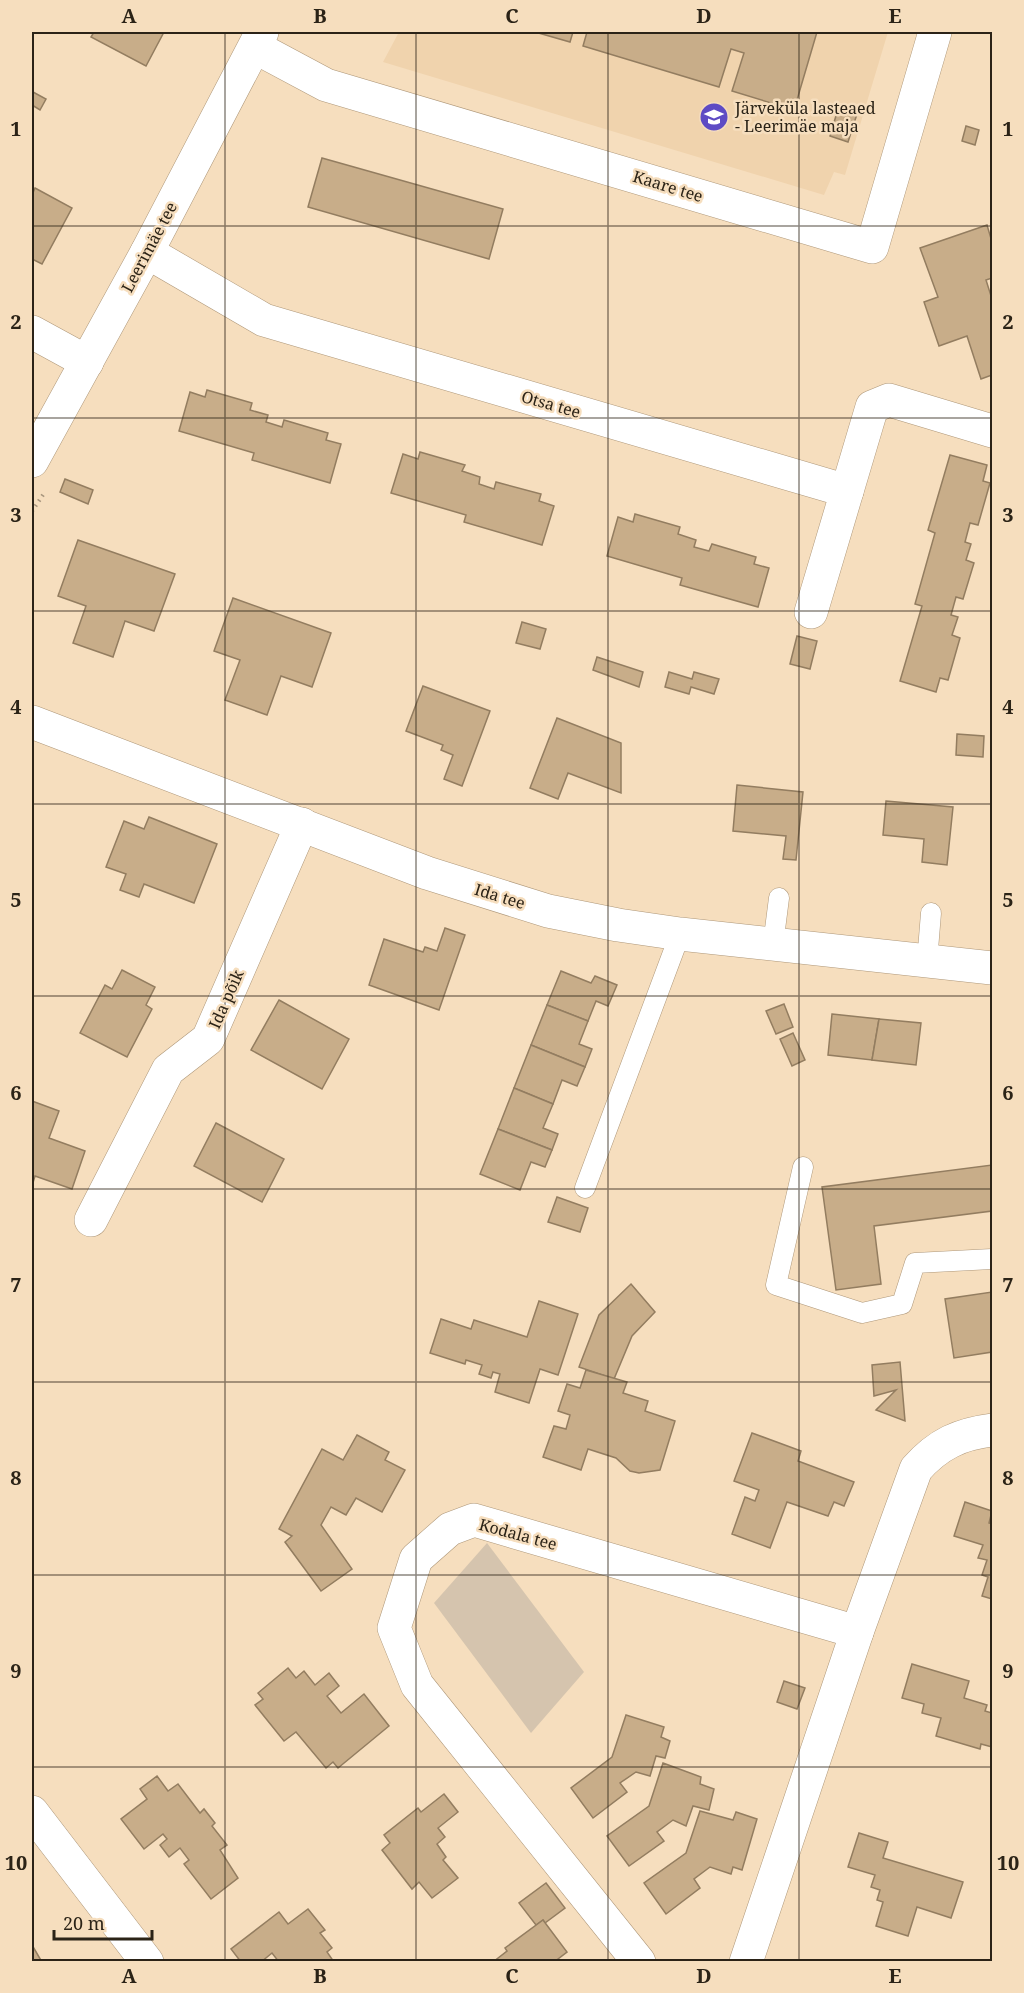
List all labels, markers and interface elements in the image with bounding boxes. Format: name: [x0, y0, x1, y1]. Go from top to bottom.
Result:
text: A: [121, 2, 137, 29]
text: B: [313, 2, 327, 29]
text: C: [505, 2, 519, 29]
text: D: [696, 2, 712, 29]
text: E: [888, 2, 902, 29]
place label: Järveküla lasteaed - Leerimäe maja: [734, 97, 876, 137]
school or university icon: Järveküla lasteaed - Leerimäe maja: [698, 101, 730, 133]
text: 1: [10, 115, 22, 142]
text: 1: [1002, 115, 1014, 142]
street label: Kaare tee: [630, 165, 706, 207]
street label: Leerimäe tee: [116, 198, 182, 296]
text: 2: [10, 308, 22, 335]
text: 2: [1002, 308, 1014, 335]
street label: Otsa tee: [519, 385, 583, 423]
text: 3: [10, 501, 22, 528]
text: 3: [1002, 501, 1014, 528]
text: 4: [10, 693, 22, 720]
text: 4: [1002, 693, 1014, 720]
street label: Ida tee: [472, 878, 528, 914]
text: 5: [10, 886, 22, 913]
text: 5: [1002, 886, 1014, 913]
street label: Ida põik: [203, 965, 249, 1032]
text: 6: [10, 1079, 22, 1106]
text: 6: [1002, 1079, 1014, 1106]
text: 7: [10, 1271, 22, 1298]
text: 7: [1002, 1271, 1014, 1298]
text: 8: [10, 1464, 22, 1491]
text: 8: [1002, 1464, 1014, 1491]
street label: Kodala tee: [477, 1513, 559, 1555]
text: 9: [10, 1657, 22, 1684]
text: 9: [1002, 1657, 1014, 1684]
text: 10: [5, 1849, 27, 1876]
text: 10: [997, 1849, 1019, 1876]
scale bar: [54, 1903, 152, 1941]
text: 20 m: [63, 1911, 105, 1935]
text: A: [121, 1962, 137, 1989]
text: B: [313, 1962, 327, 1989]
text: C: [505, 1962, 519, 1989]
text: D: [696, 1962, 712, 1989]
text: E: [888, 1962, 902, 1989]

